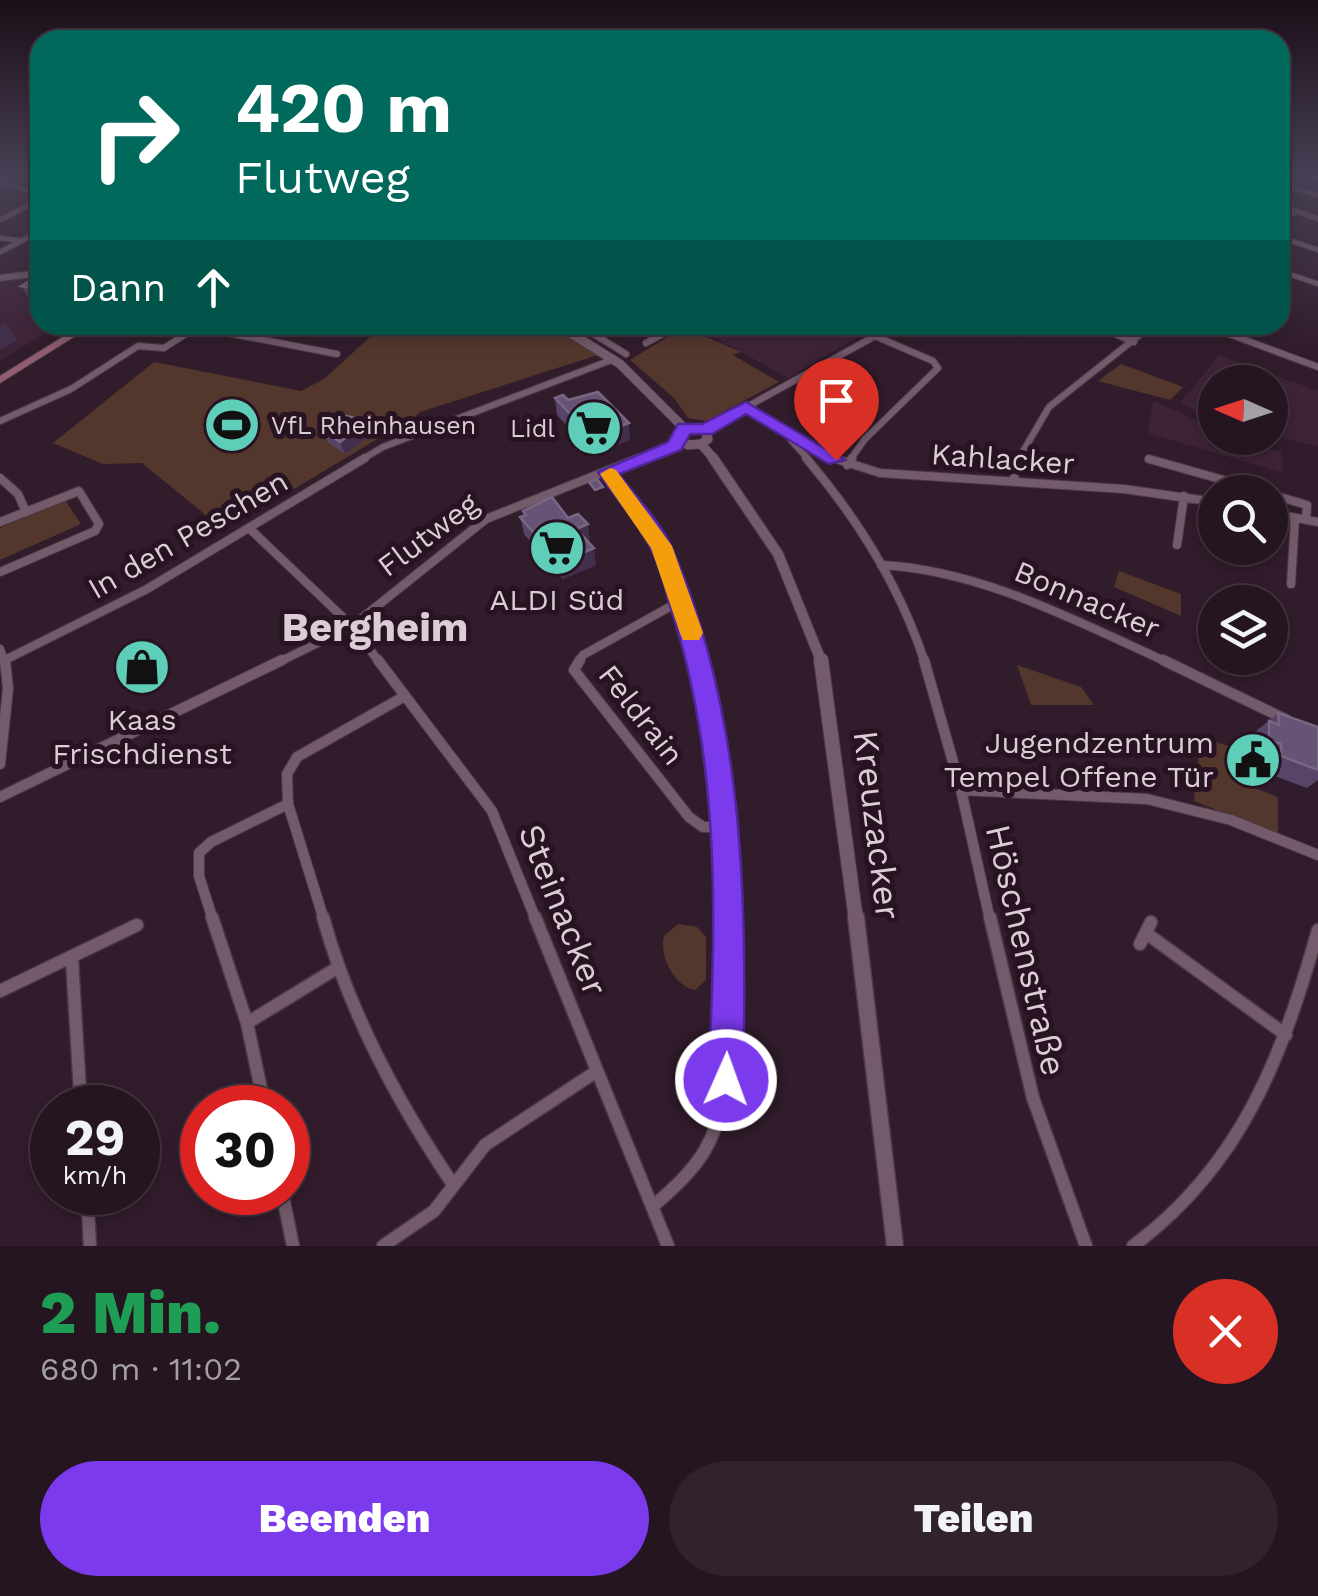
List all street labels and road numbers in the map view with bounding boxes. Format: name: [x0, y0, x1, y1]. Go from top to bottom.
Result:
street label: Kahlacker: [930, 436, 1076, 481]
street label: In den Peschen: [82, 463, 294, 606]
street label: Flutweg: [371, 486, 485, 584]
street label: Bonnacker: [1009, 553, 1165, 646]
street label: Feldrain: [591, 658, 691, 772]
street label: Kreuzacker: [845, 728, 909, 922]
street label: Steinacker: [510, 818, 616, 1002]
street label: Höschenstraße: [977, 820, 1075, 1080]

